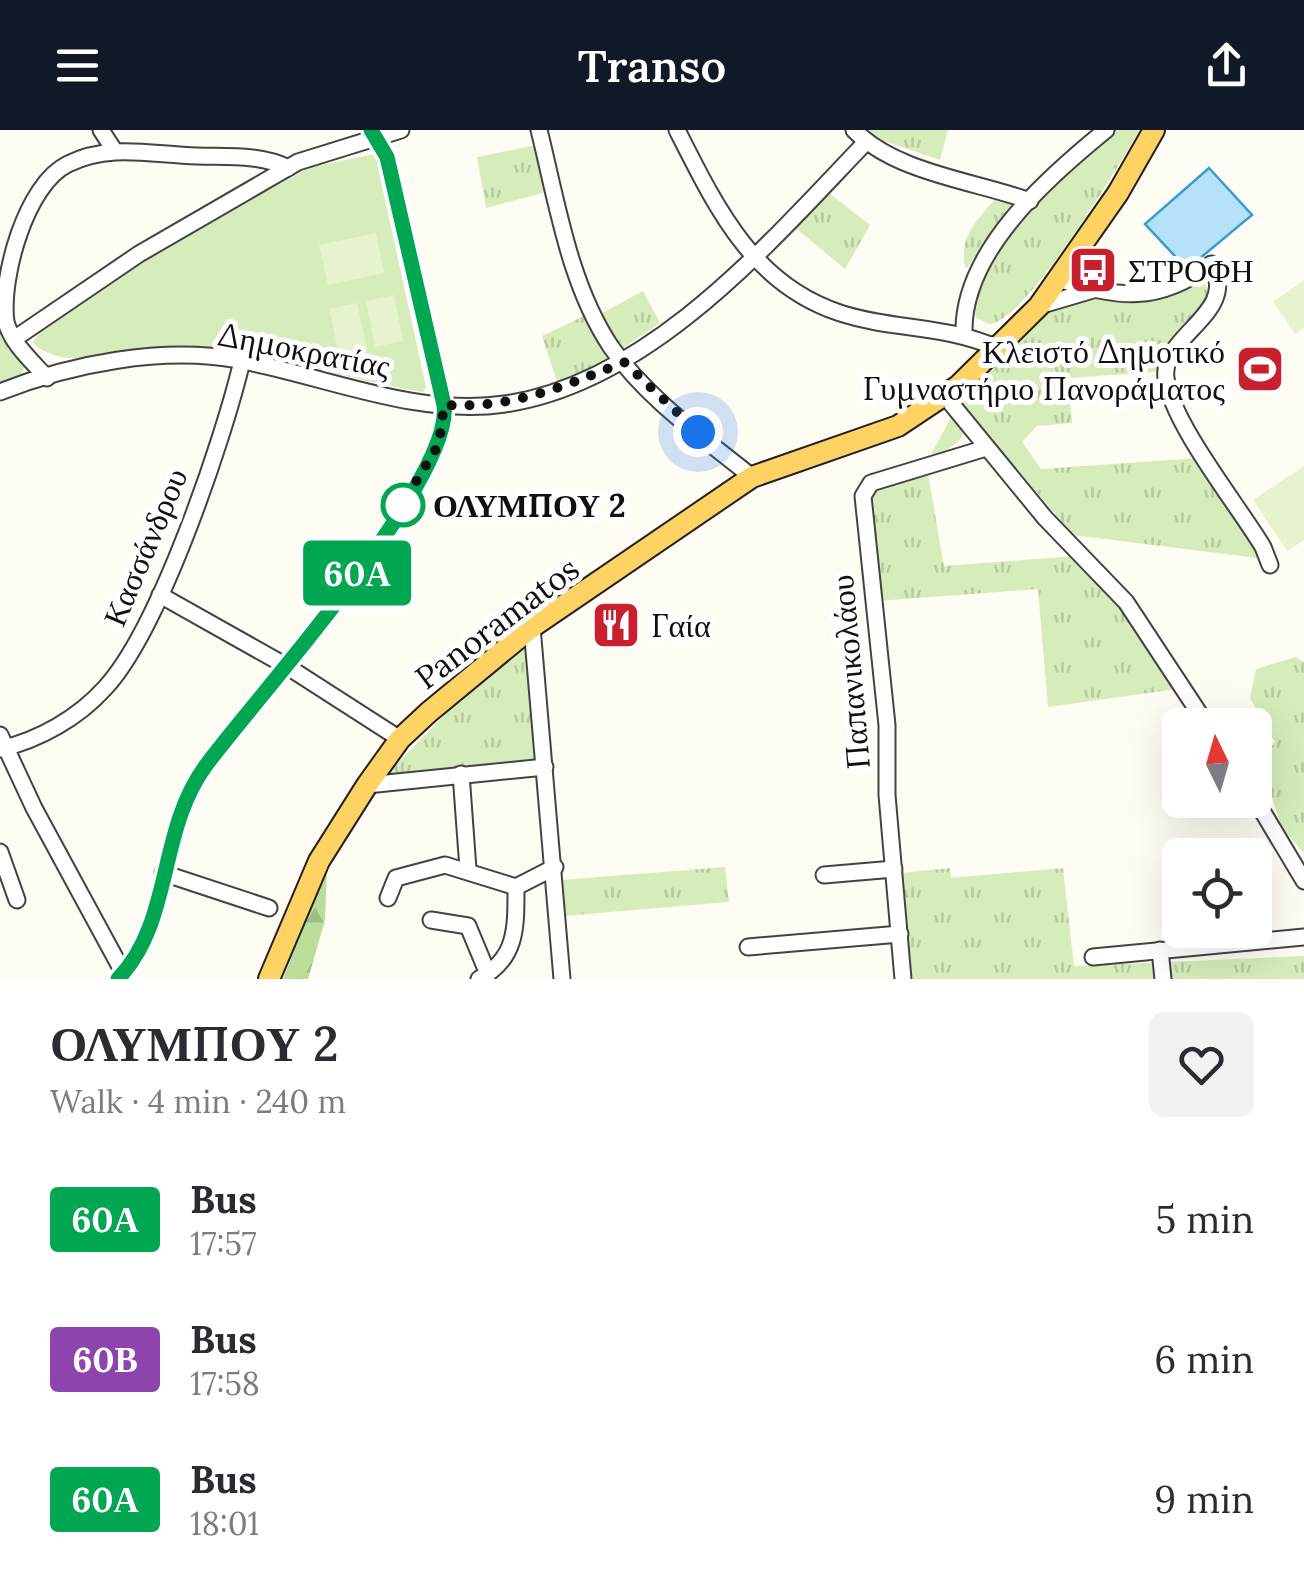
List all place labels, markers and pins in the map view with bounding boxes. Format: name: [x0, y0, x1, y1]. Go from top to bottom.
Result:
bus stop icon: ΣΤΡΟΦΗ: [1067, 244, 1119, 296]
place label: ΣΤΡΟΦΗ: [1128, 250, 1254, 291]
place label: Κλειστό Δημοτικό Γυμναστήριο Πανοράματος: [863, 331, 1225, 409]
sports icon: Κλειστό Δημοτικό Γυμναστήριο Πανοράματος: [1234, 343, 1286, 395]
marker: ΟΛΥΜΠΟΥ 2: [382, 484, 424, 526]
place label: ΟΛΥΜΠΟΥ 2: [433, 485, 626, 526]
restaurant icon: Γαία: [590, 599, 642, 651]
place label: Γαία: [651, 605, 711, 646]

